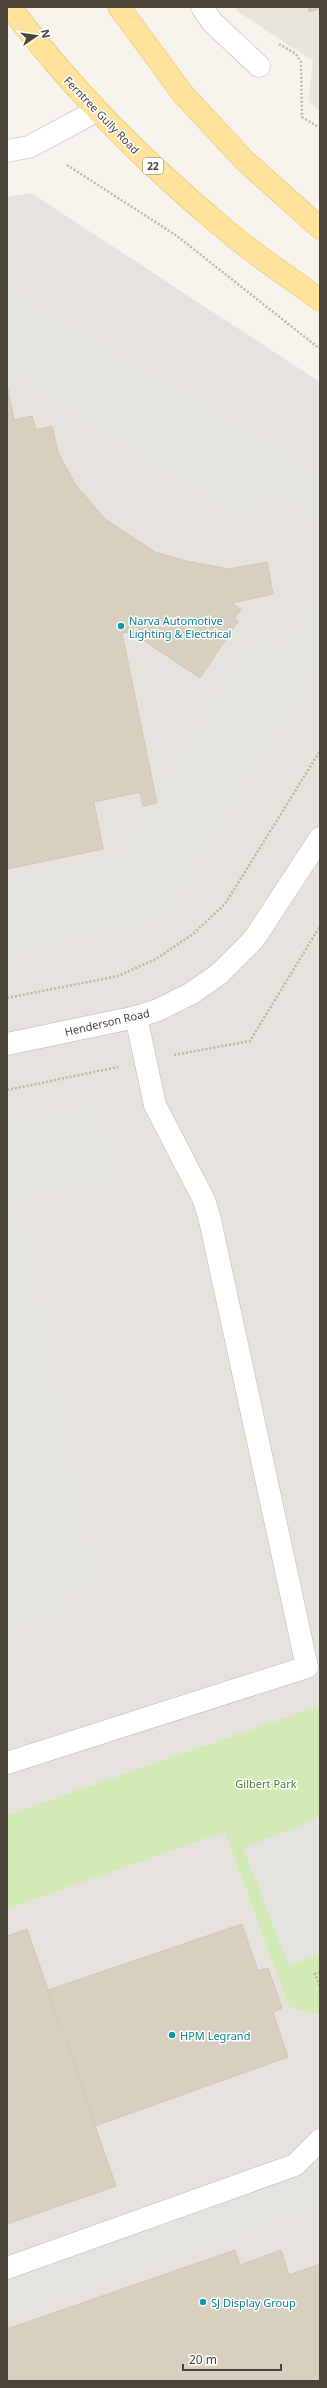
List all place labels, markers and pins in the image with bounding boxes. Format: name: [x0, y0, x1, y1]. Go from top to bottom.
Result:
place label: Narva Automotive Lighting & Electrical: [129, 613, 231, 641]
marker: Narva Automotive Lighting & Electrical: [116, 621, 126, 631]
place label: HPM Legrand: [180, 2028, 250, 2043]
marker: HPM Legrand: [167, 2030, 177, 2040]
place label: SJ Display Group: [211, 2295, 296, 2310]
marker: SJ Display Group: [198, 2297, 208, 2307]

